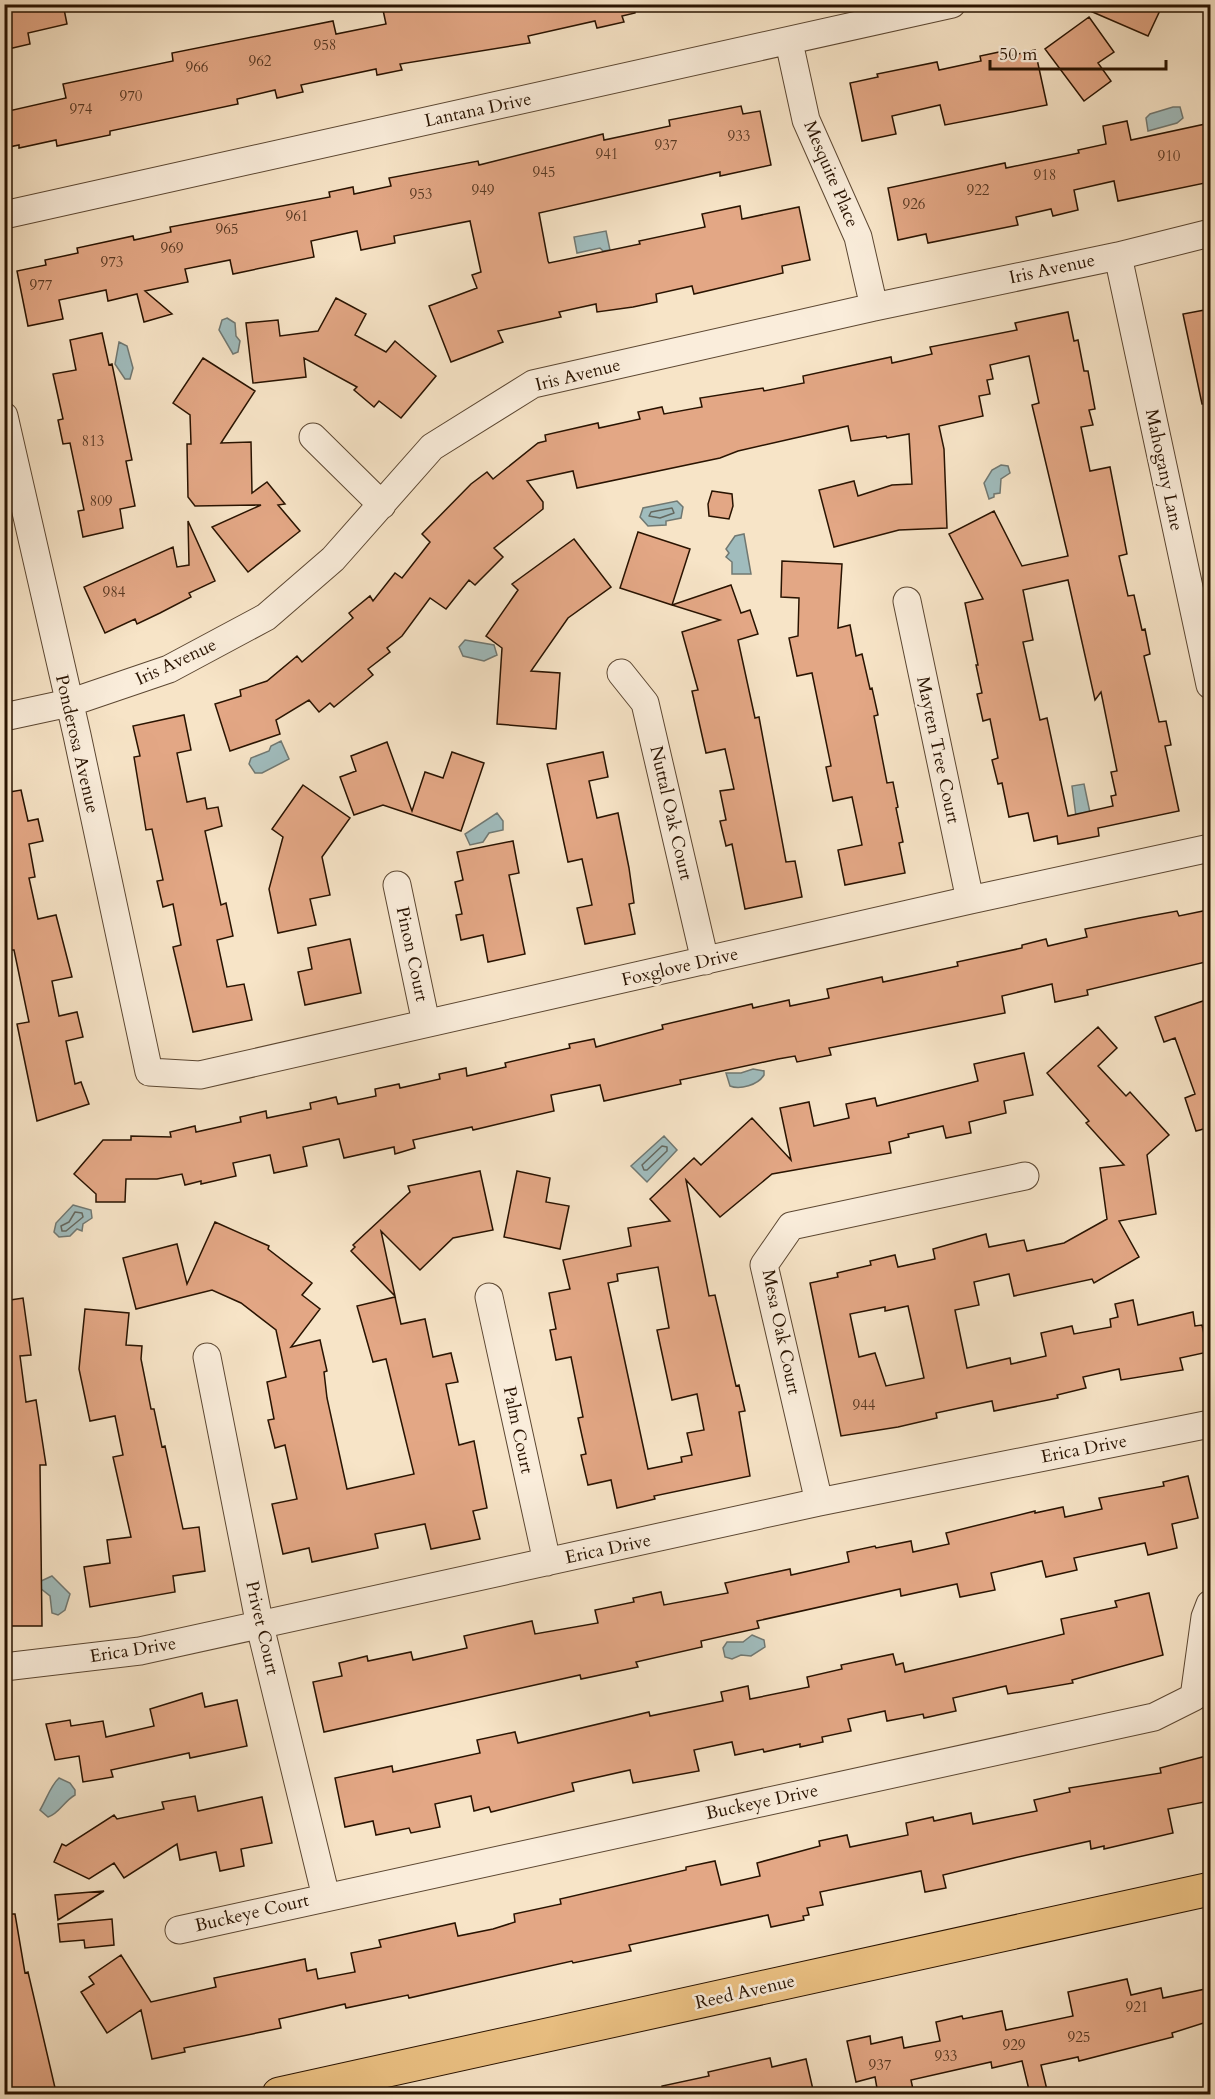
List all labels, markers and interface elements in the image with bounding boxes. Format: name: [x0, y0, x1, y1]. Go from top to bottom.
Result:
scale bar: [990, 33, 1166, 71]
house number: 958: [313, 35, 337, 55]
text: 50 m: [999, 42, 1038, 67]
house number: 962: [248, 51, 272, 71]
house number: 966: [185, 57, 209, 77]
house number: 970: [119, 86, 143, 106]
street label: Lantana Drive: [422, 86, 534, 134]
house number: 974: [69, 99, 93, 119]
street label: Mesquite Place: [797, 117, 865, 231]
house number: 933: [727, 126, 751, 146]
house number: 937: [654, 135, 678, 155]
house number: 941: [595, 144, 619, 164]
house number: 910: [1157, 146, 1181, 166]
house number: 945: [532, 162, 556, 182]
house number: 918: [1033, 165, 1057, 185]
house number: 949: [471, 180, 495, 200]
house number: 922: [966, 180, 990, 200]
house number: 953: [409, 184, 433, 204]
house number: 926: [902, 194, 926, 214]
house number: 961: [285, 206, 309, 226]
house number: 965: [215, 219, 239, 239]
house number: 969: [160, 238, 184, 258]
street label: Iris Avenue: [1007, 248, 1097, 290]
house number: 973: [100, 252, 124, 272]
house number: 977: [29, 275, 53, 295]
street label: Iris Avenue: [533, 352, 623, 398]
street label: Mahogany Lane: [1139, 407, 1189, 533]
house number: 813: [81, 431, 105, 451]
house number: 809: [89, 491, 113, 511]
house number: 984: [102, 582, 126, 602]
street label: Iris Avenue: [131, 632, 221, 692]
street label: Ponderosa Avenue: [49, 672, 105, 816]
street label: Mayten Tree Court: [910, 674, 966, 826]
street label: Nuttal Oak Court: [643, 743, 699, 883]
street label: Pinon Court: [390, 904, 434, 1004]
street label: Foxglove Drive: [619, 941, 741, 993]
street label: Mesa Oak Court: [756, 1267, 807, 1397]
street label: Palm Court: [497, 1384, 540, 1476]
house number: 944: [852, 1395, 876, 1415]
street label: Erica Drive: [1039, 1428, 1129, 1470]
street label: Erica Drive: [563, 1528, 653, 1570]
street label: Privet Court: [239, 1579, 285, 1678]
street label: Erica Drive: [88, 1631, 178, 1669]
street label: Buckeye Drive: [704, 1778, 820, 1826]
street label: Buckeye Court: [193, 1888, 312, 1938]
street label: Reed Avenue: [693, 1968, 797, 2016]
house number: 921: [1125, 1997, 1149, 2017]
house number: 925: [1067, 2027, 1091, 2047]
house number: 929: [1002, 2035, 1026, 2055]
house number: 933: [934, 2046, 958, 2066]
house number: 937: [868, 2055, 892, 2075]

